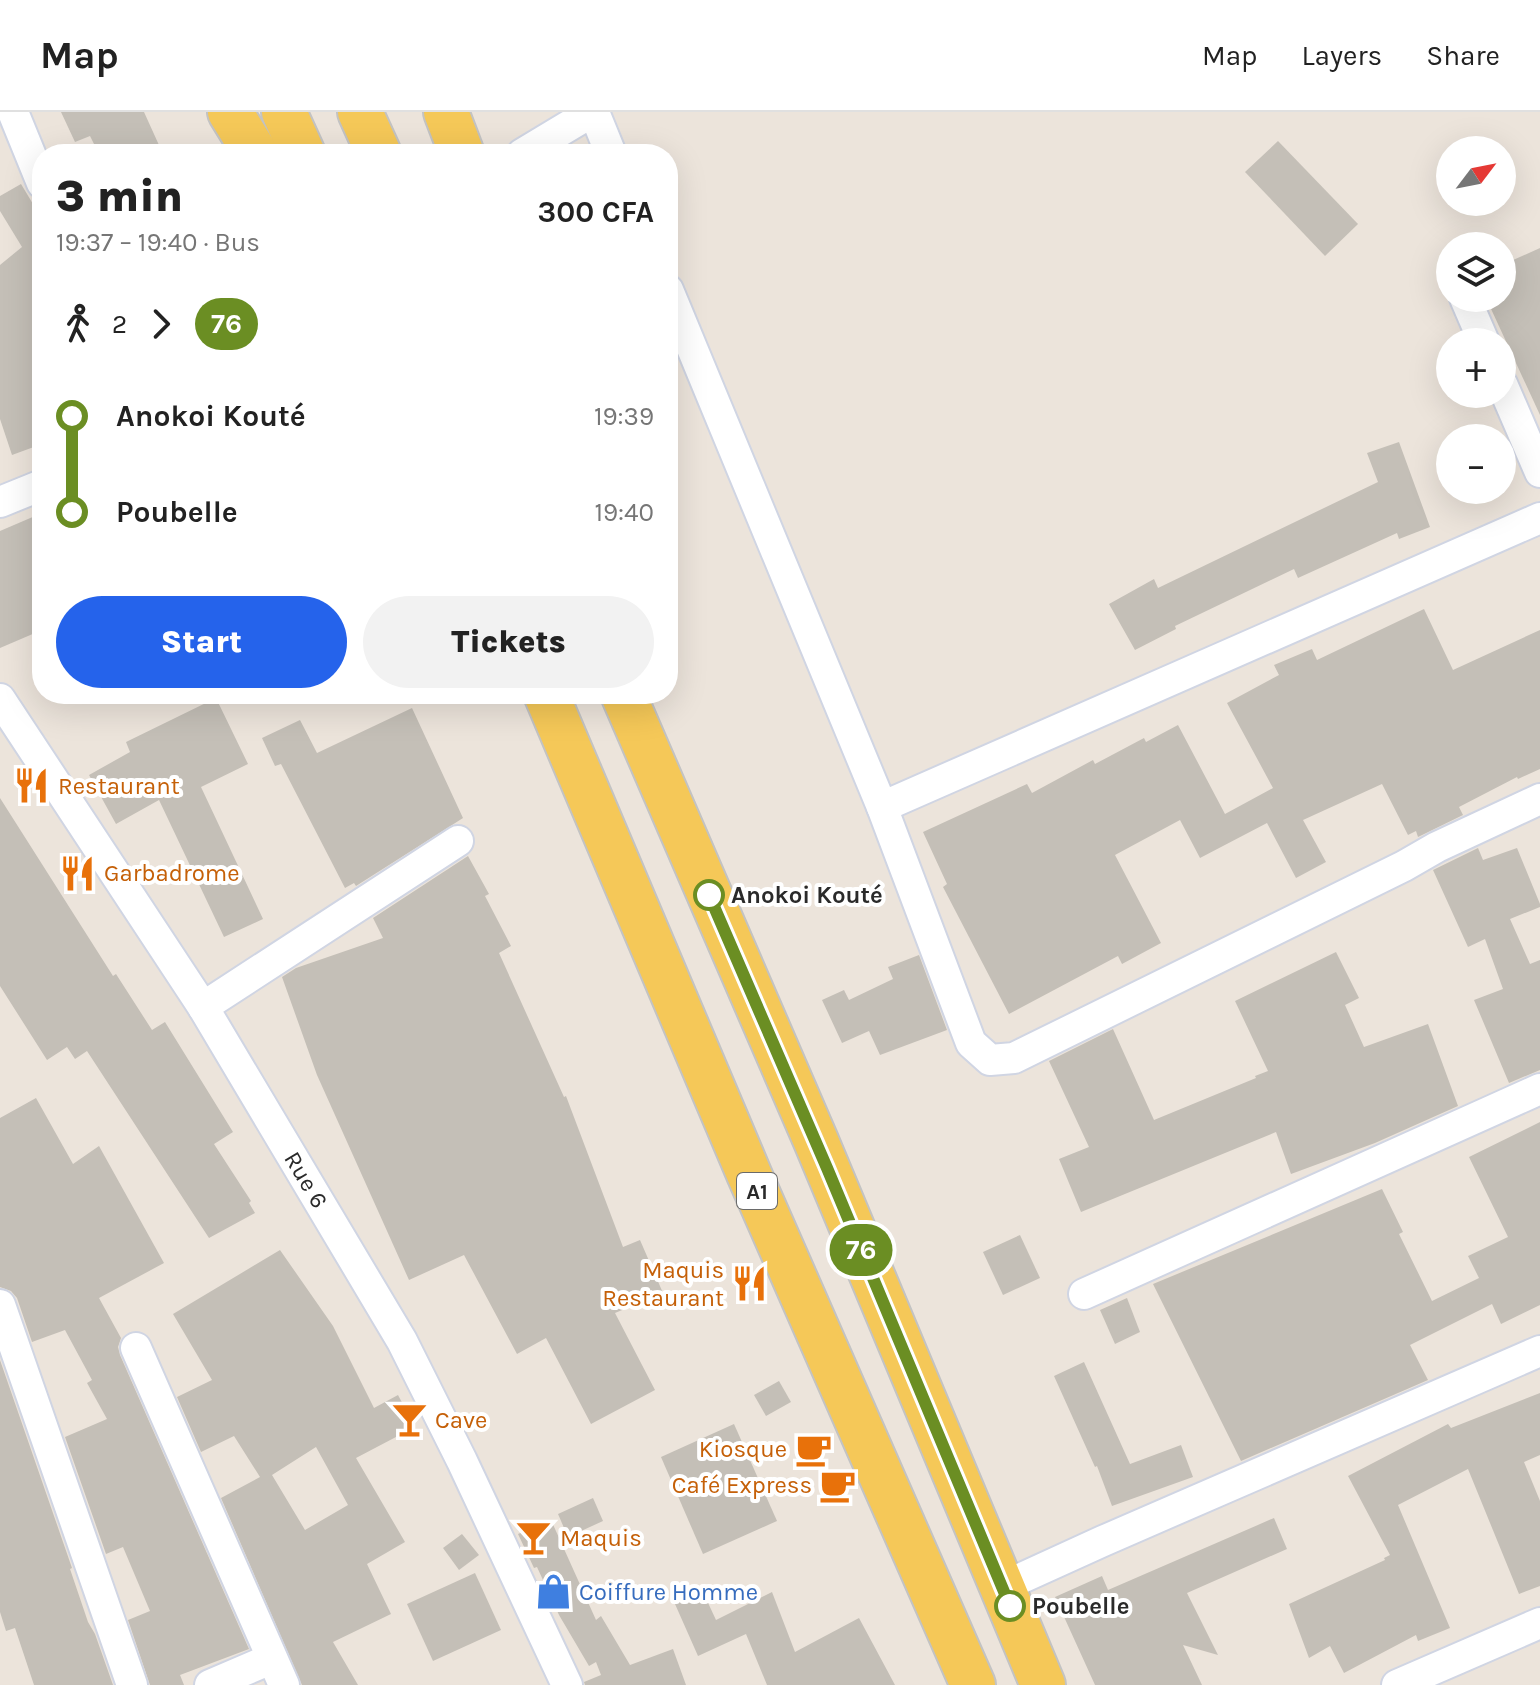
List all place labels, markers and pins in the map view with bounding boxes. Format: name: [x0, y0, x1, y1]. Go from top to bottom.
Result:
restaurant icon: Restaurant: [13, 767, 51, 805]
place label: Restaurant: [58, 772, 180, 800]
restaurant icon: Garbadrome: [59, 854, 97, 892]
place label: Garbadrome: [104, 859, 240, 887]
marker: Anokoi Kouté: [694, 880, 724, 910]
place label: Anokoi Kouté: [731, 881, 883, 909]
place label: Maquis Restaurant: [602, 1256, 724, 1312]
restaurant icon: Maquis Restaurant: [731, 1265, 769, 1303]
bar icon: Cave: [390, 1401, 428, 1439]
place label: Cave: [435, 1406, 487, 1434]
cafe icon: Kiosque: [794, 1430, 832, 1468]
place label: Kiosque: [699, 1435, 787, 1463]
cafe icon: Café Express: [819, 1466, 857, 1504]
place label: Café Express: [672, 1471, 812, 1499]
bar icon: Maquis: [515, 1519, 553, 1557]
place label: Maquis: [560, 1524, 642, 1552]
shop icon: Coiffure Homme: [534, 1573, 572, 1611]
place label: Coiffure Homme: [579, 1578, 758, 1606]
marker: Poubelle: [995, 1591, 1025, 1621]
place label: Poubelle: [1032, 1592, 1129, 1620]

